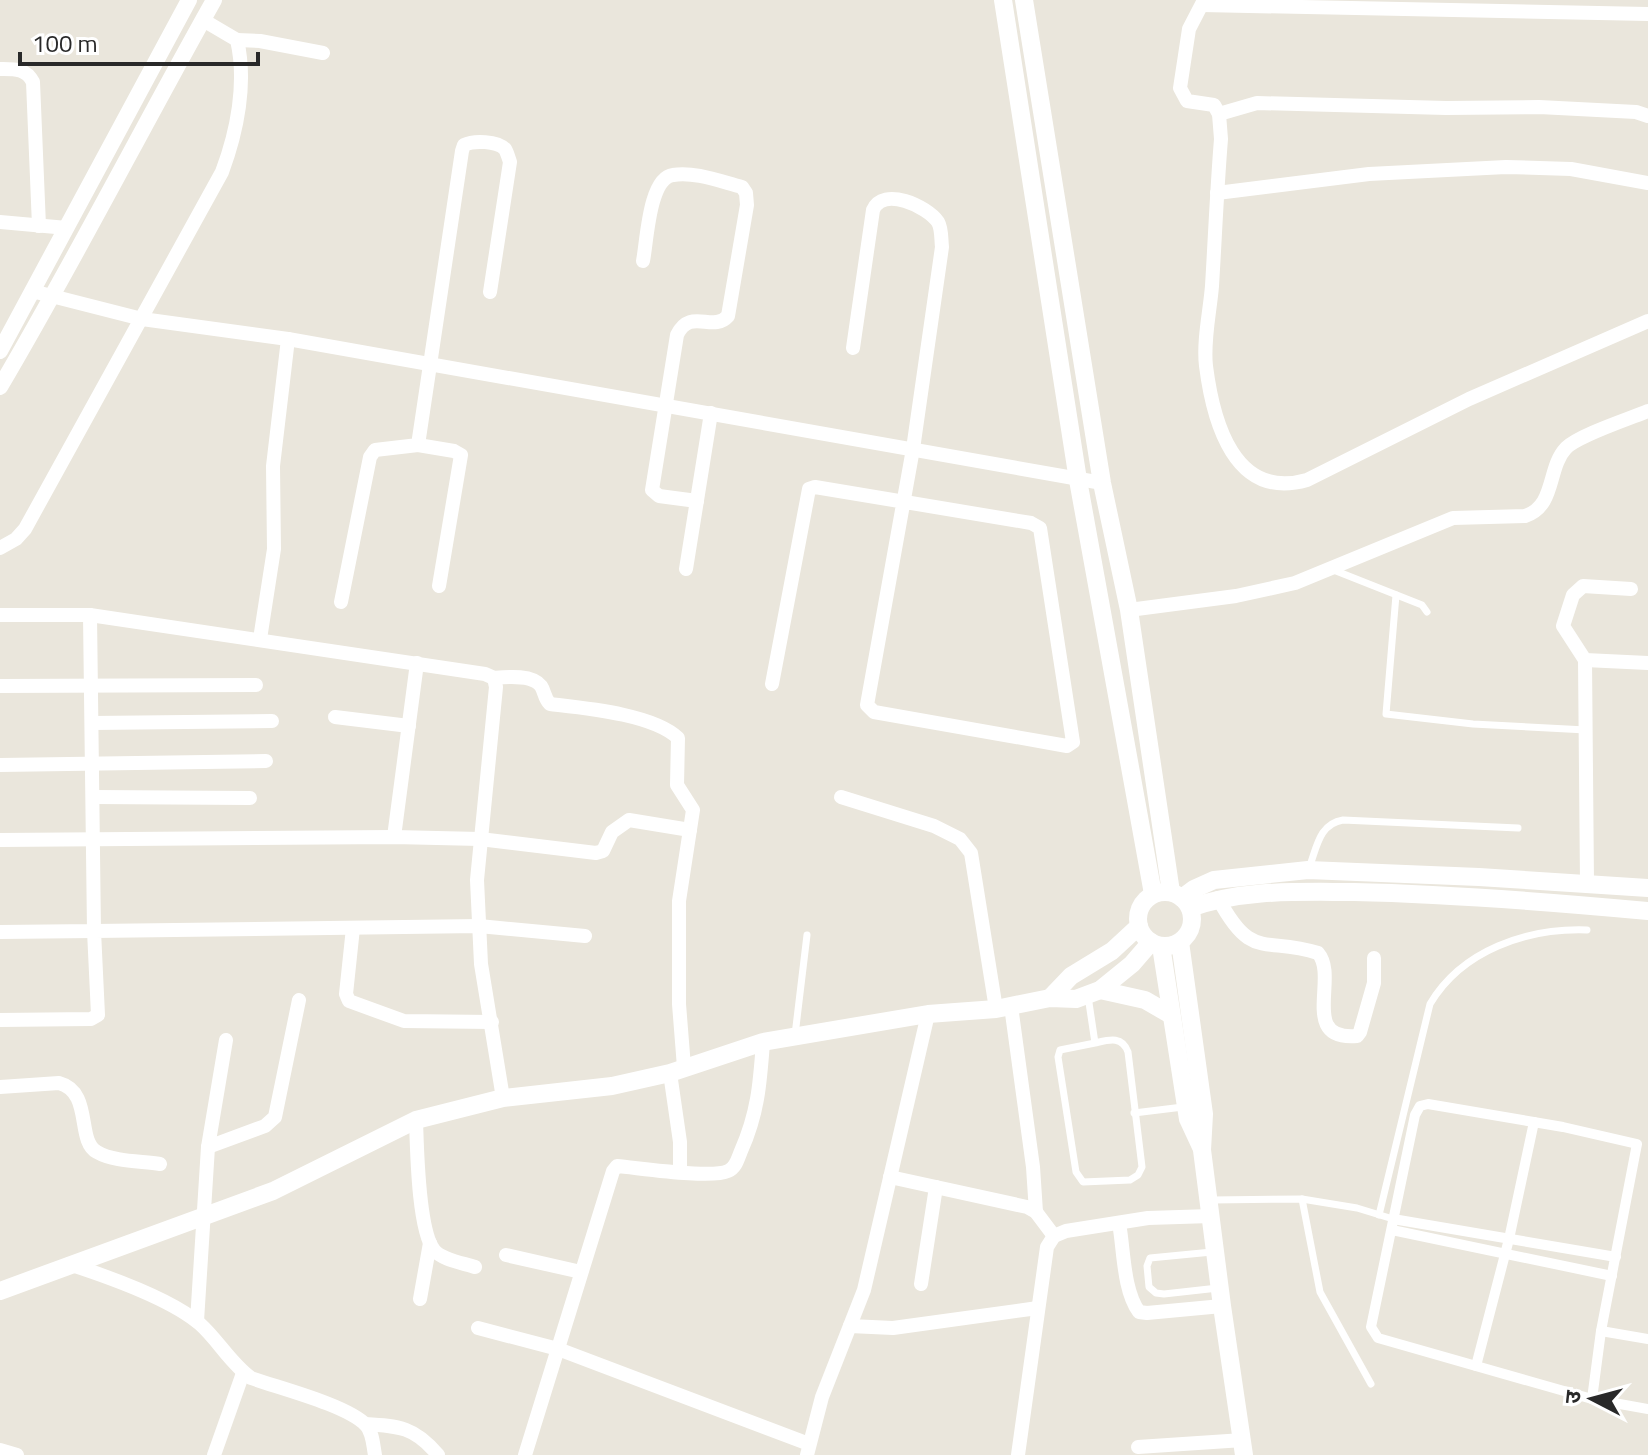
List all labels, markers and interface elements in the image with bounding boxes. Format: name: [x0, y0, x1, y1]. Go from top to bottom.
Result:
scale bar: [20, 16, 258, 66]
text: 100 m: [32, 25, 98, 61]
north arrow: [1552, 1359, 1632, 1439]
text: उ: [1555, 1388, 1590, 1405]

